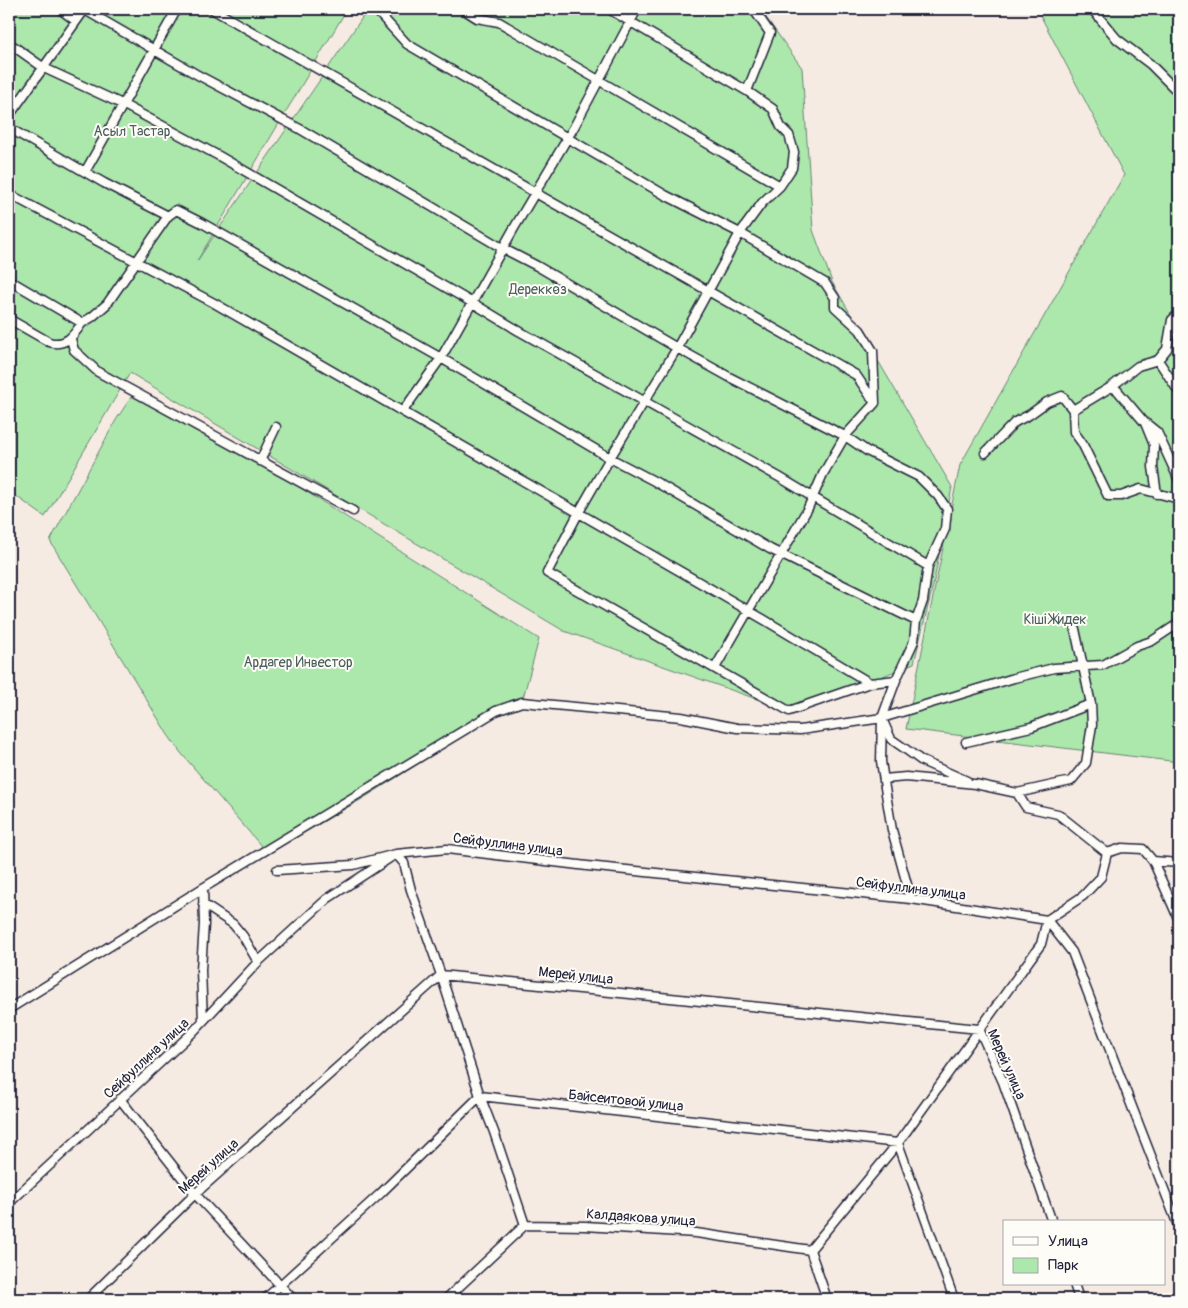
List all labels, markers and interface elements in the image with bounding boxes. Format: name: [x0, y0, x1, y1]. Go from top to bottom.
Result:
park label: Асыл Тастар: [94, 123, 171, 140]
park label: Дереккөз: [508, 281, 567, 298]
park label: Кіші Жидек: [1023, 611, 1087, 628]
park label: Ардагер Инвестор: [243, 654, 353, 671]
street label: Сейфуллина улица: [452, 829, 564, 860]
street label: Сейфуллина улица: [855, 873, 967, 904]
street label: Мерей улица: [538, 963, 614, 988]
street label: Сейфуллина улица: [100, 1014, 193, 1102]
street label: Мерей улица: [984, 1026, 1030, 1102]
street label: Байсеитовой улица: [568, 1086, 684, 1115]
street label: Мерей улица: [175, 1135, 242, 1198]
street label: Калдаякова улица: [586, 1205, 696, 1230]
legend: [1003, 1220, 1166, 1286]
text: Улица: [1048, 1232, 1088, 1251]
text: Парк: [1048, 1256, 1079, 1275]

